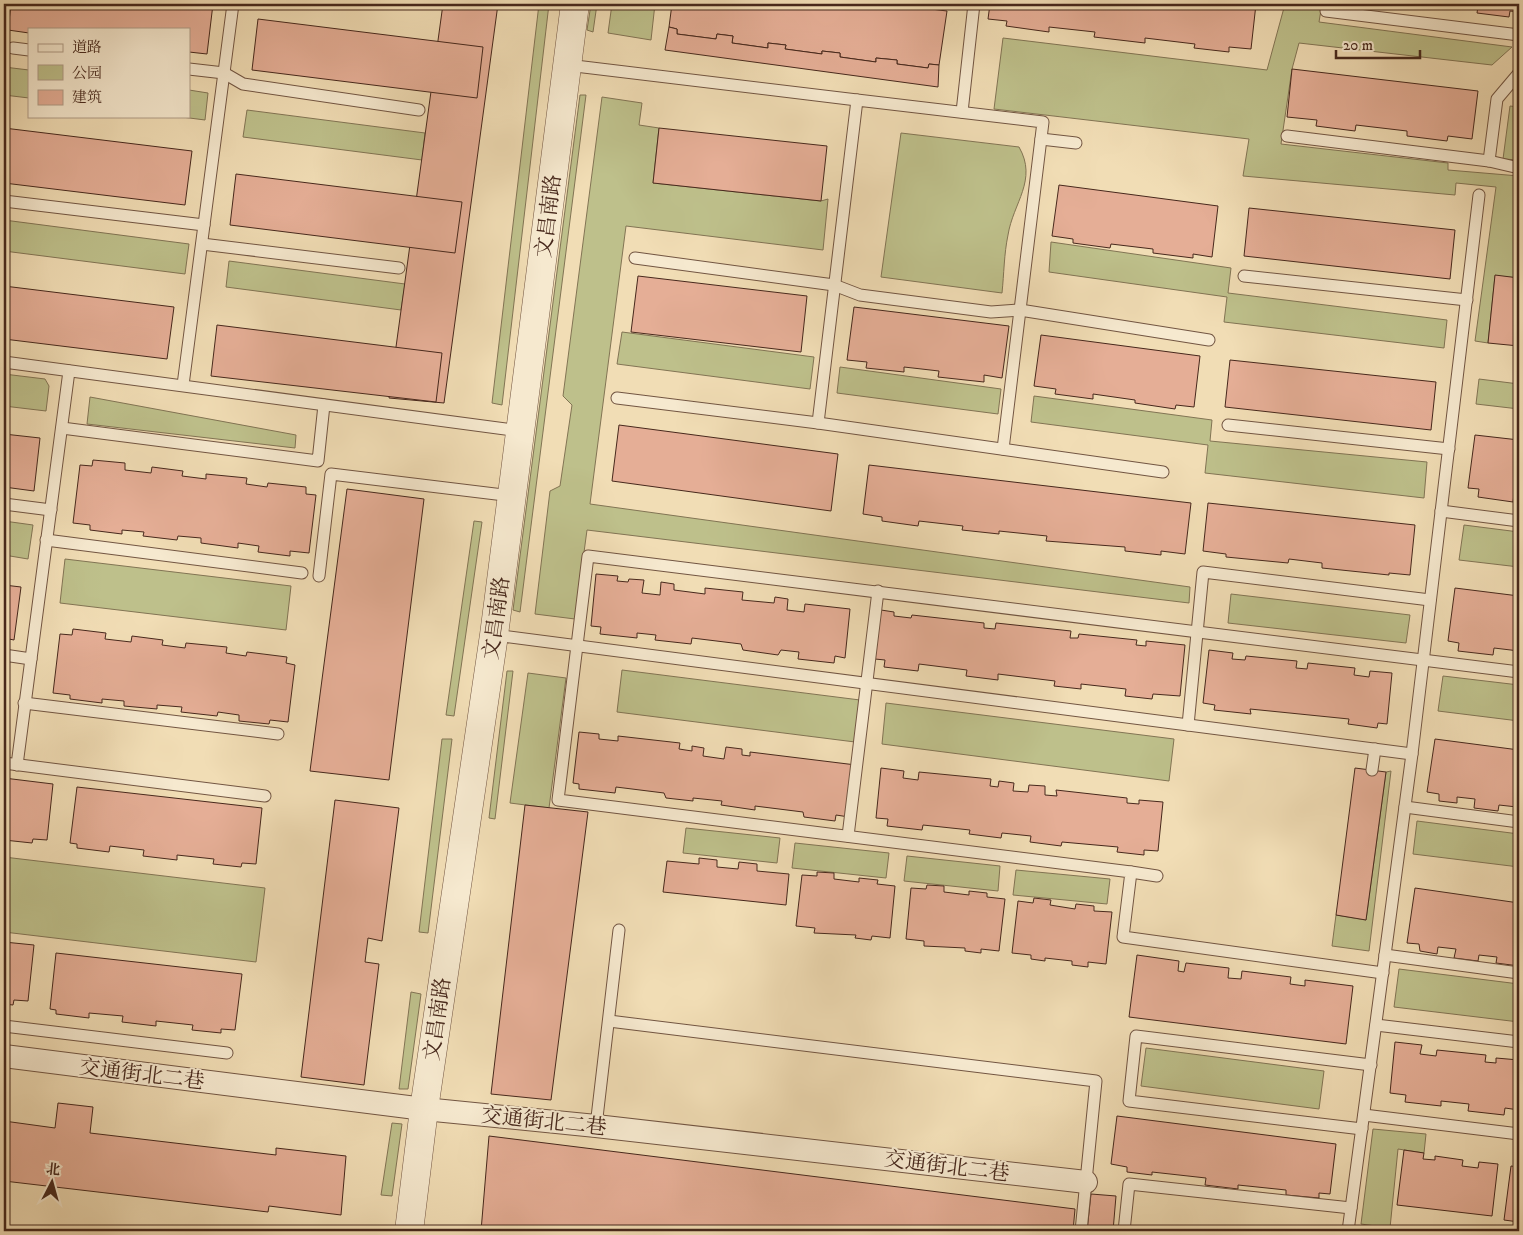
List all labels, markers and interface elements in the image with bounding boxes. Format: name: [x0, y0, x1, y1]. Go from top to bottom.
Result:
legend: [28, 28, 190, 118]
scale bar: [1336, 28, 1419, 60]
text: 20 m: [1343, 36, 1373, 55]
text: 道路: [72, 38, 102, 57]
text: 公园: [72, 64, 102, 83]
text: 建筑: [72, 88, 102, 107]
street label: 文昌南路: [531, 173, 567, 259]
street label: 文昌南路: [478, 575, 516, 662]
street label: 文昌南路: [419, 976, 457, 1063]
street label: 交通街北二巷: [78, 1054, 206, 1096]
street label: 交通街北二巷: [480, 1102, 608, 1142]
street label: 交通街北二巷: [883, 1146, 1011, 1188]
north arrow: [28, 1158, 78, 1208]
text: 北: [45, 1160, 61, 1180]

